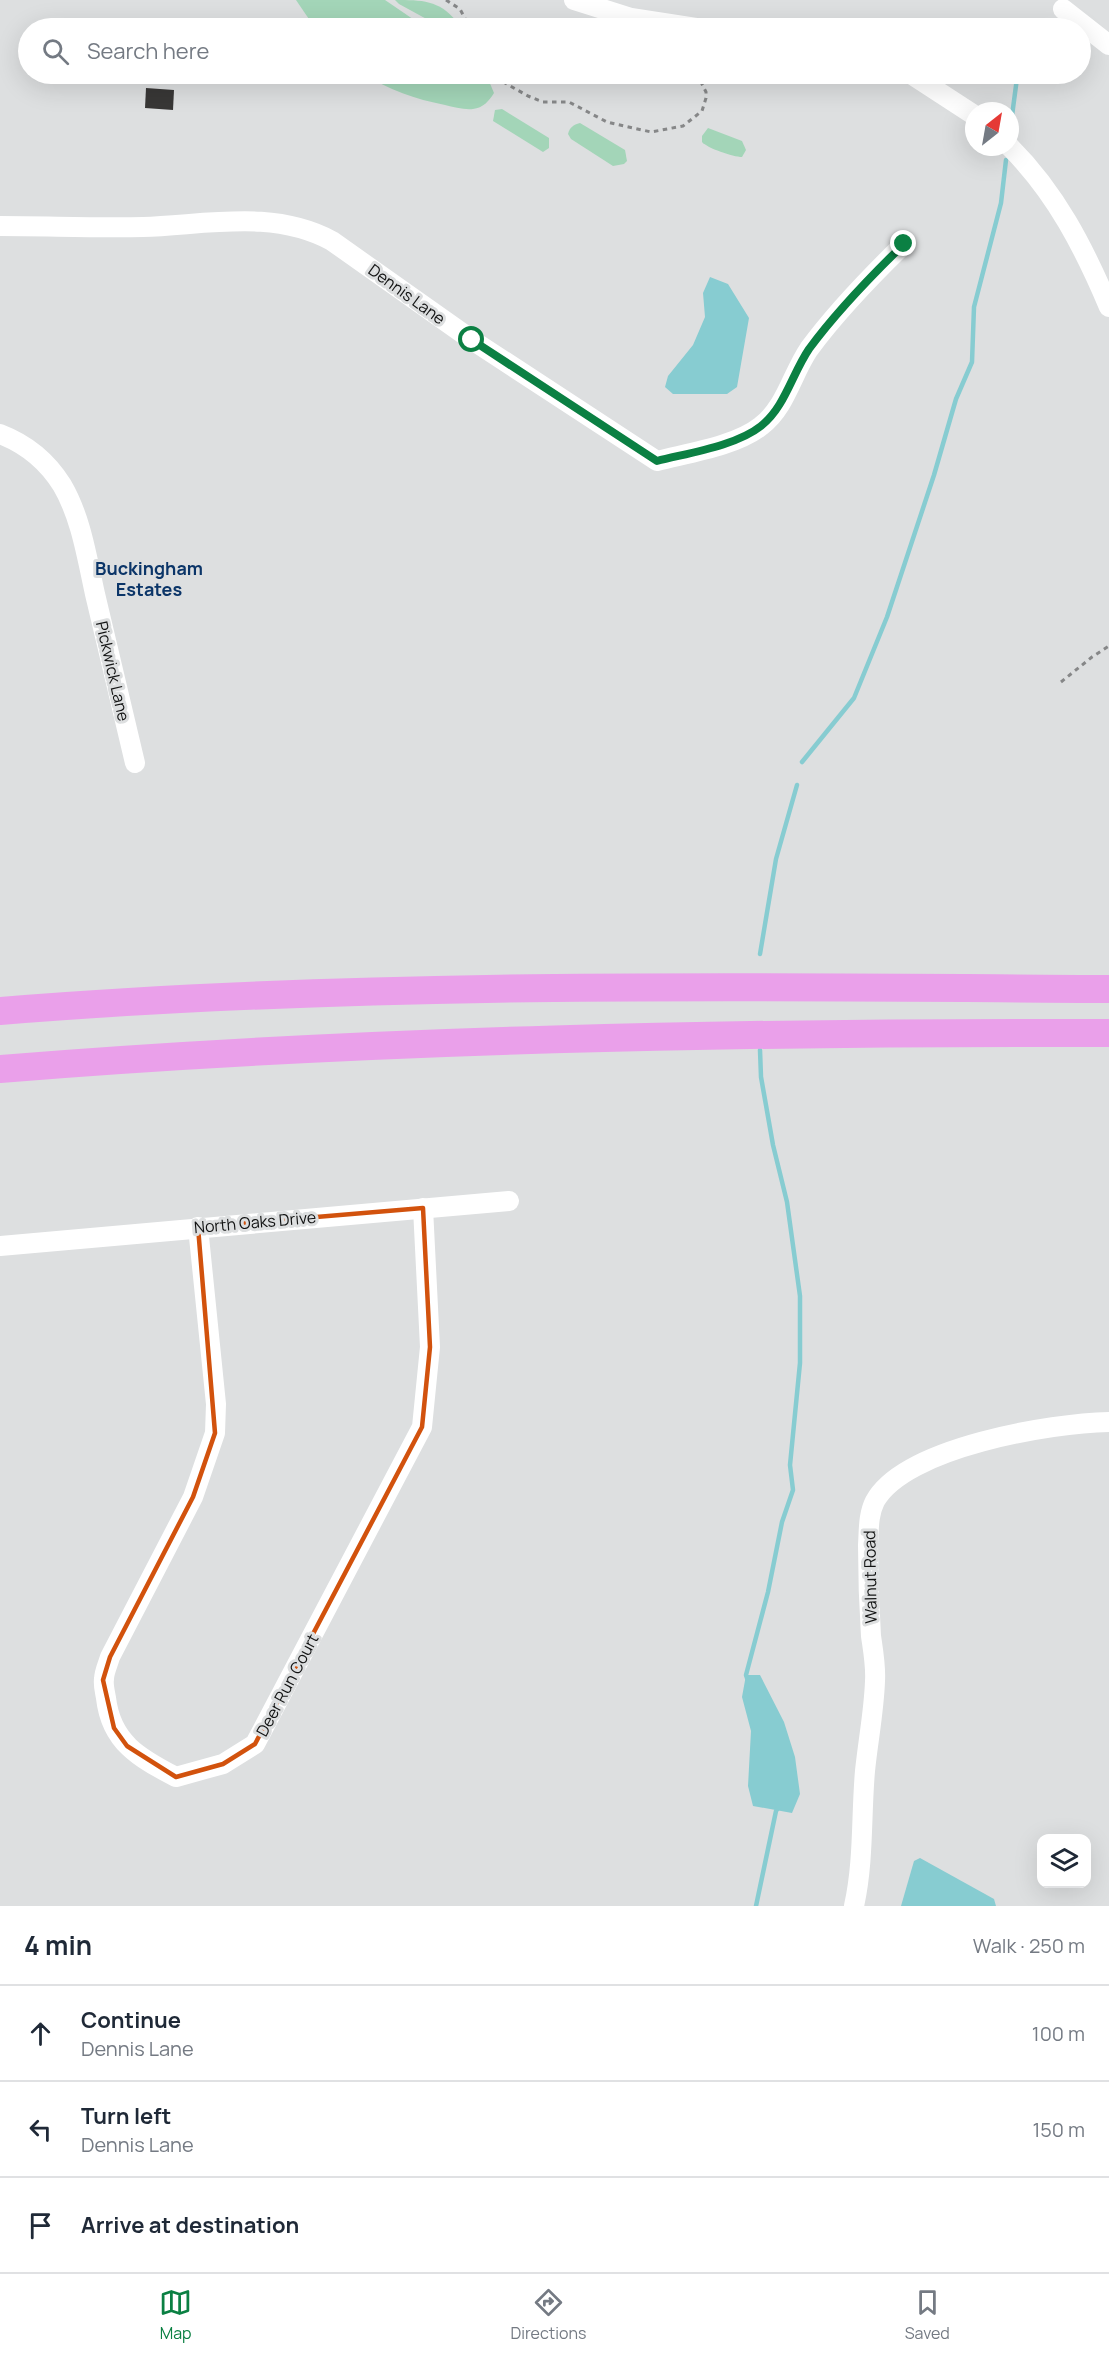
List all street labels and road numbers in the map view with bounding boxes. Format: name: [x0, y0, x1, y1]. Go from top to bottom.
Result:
street label: Dennis Lane: [364, 259, 450, 329]
street label: Pickwick Lane: [91, 619, 135, 723]
street label: North Oaks Drive: [193, 1206, 317, 1238]
street label: Walnut Road: [858, 1530, 882, 1624]
street label: Deer Run Court: [251, 1630, 323, 1740]

